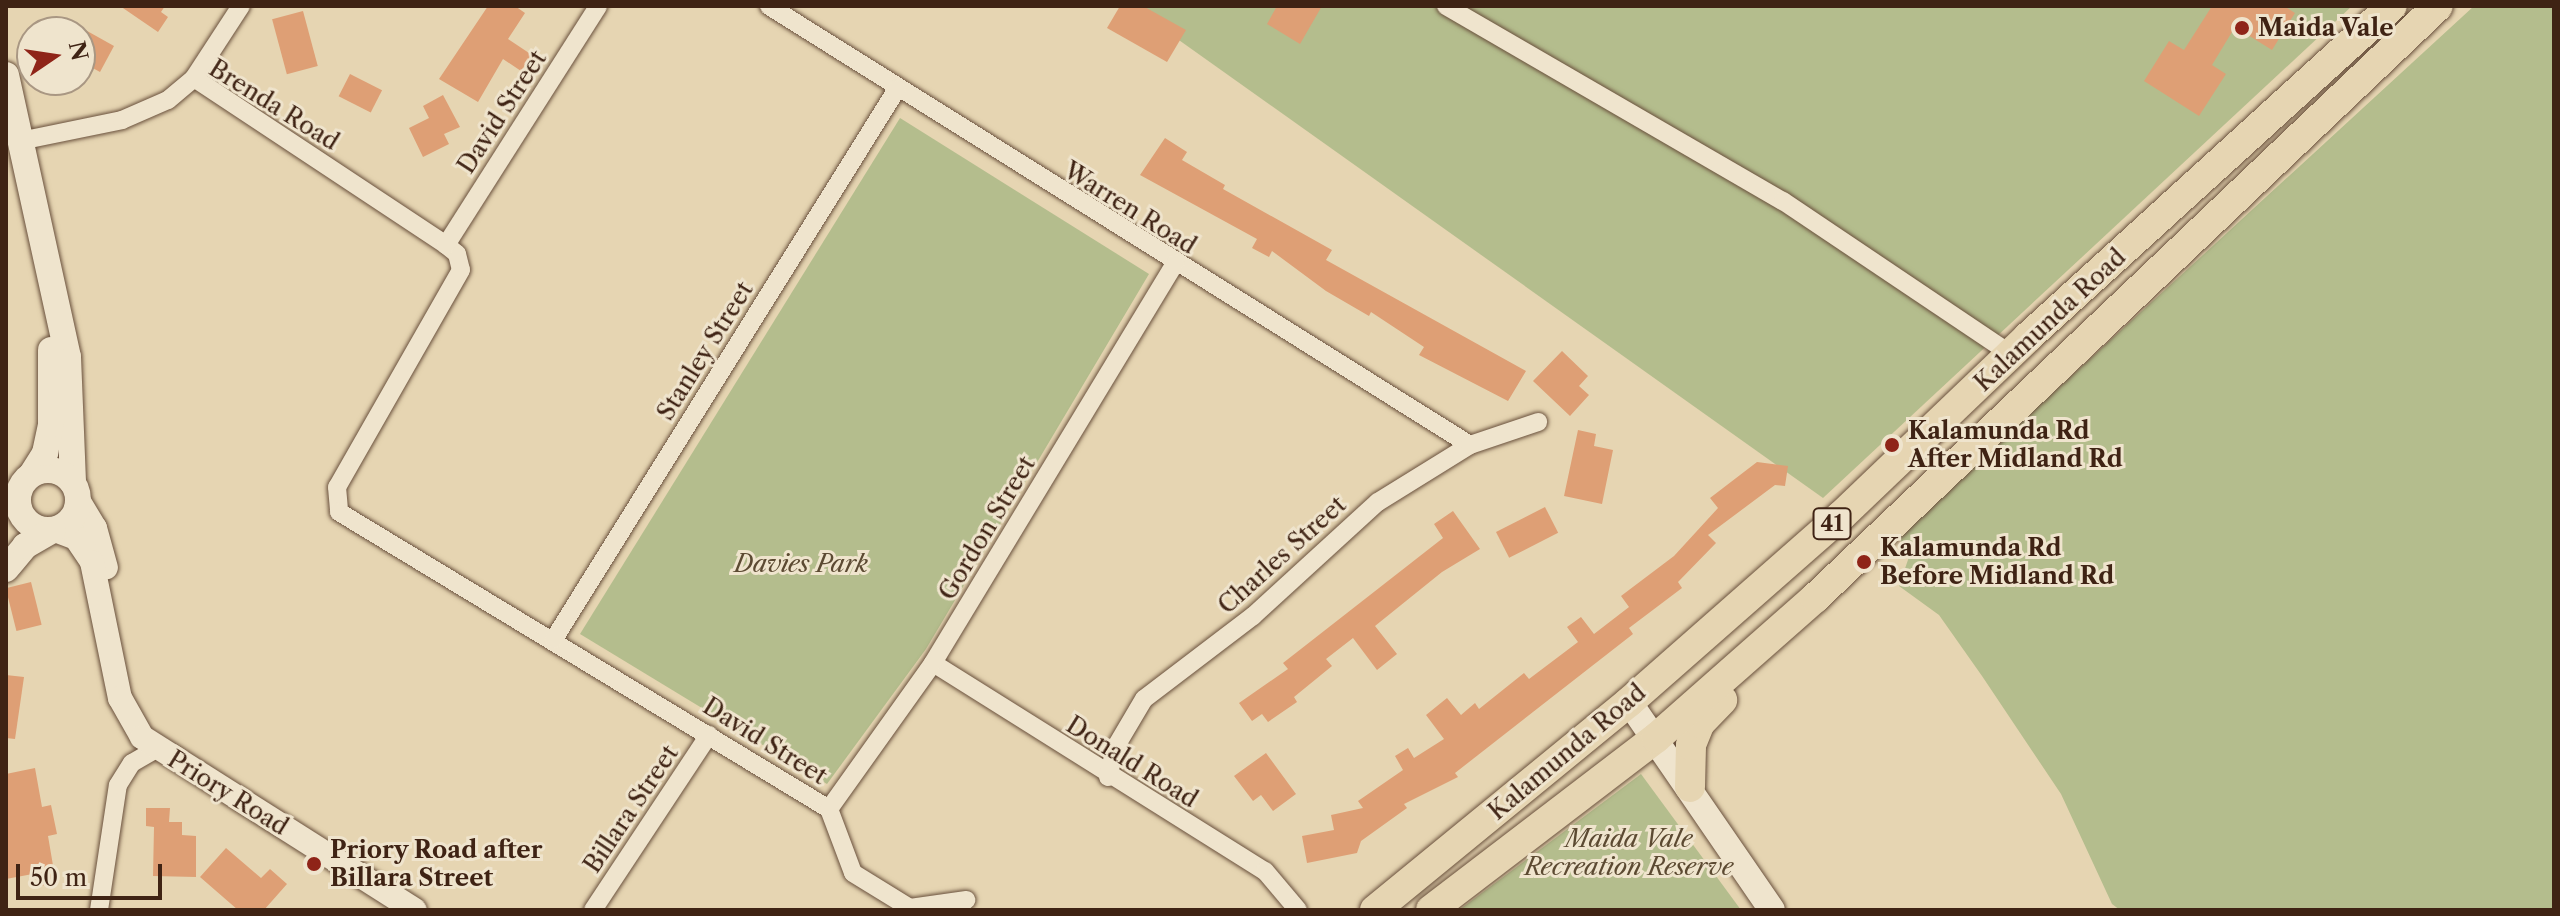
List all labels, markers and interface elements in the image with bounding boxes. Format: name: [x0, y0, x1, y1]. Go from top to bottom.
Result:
place label: Maida Vale: [2258, 14, 2395, 42]
north arrow: [16, 16, 96, 96]
marker: Maida Vale: [2233, 19, 2251, 37]
text: N: [63, 39, 93, 63]
street label: David Street: [452, 45, 552, 179]
street label: Brenda Road: [204, 54, 344, 156]
street label: Warren Road: [1058, 156, 1202, 260]
street label: Kalamunda Road: [1968, 243, 2132, 397]
street label: Stanley Street: [651, 276, 759, 426]
place label: Kalamunda Rd After Midland Rd: [1908, 417, 2123, 473]
marker: Kalamunda Rd After Midland Rd: [1883, 436, 1901, 454]
street label: Gordon Street: [933, 451, 1041, 605]
street label: Charles Street: [1212, 490, 1352, 620]
road number: 41: [1812, 506, 1852, 542]
place label: Kalamunda Rd Before Midland Rd: [1880, 534, 2114, 590]
park label: Davies Park: [734, 550, 868, 578]
marker: Kalamunda Rd Before Midland Rd: [1855, 553, 1873, 571]
street label: Kalamunda Road: [1483, 678, 1651, 826]
street label: David Street: [698, 691, 832, 791]
street label: Donald Road: [1061, 710, 1203, 814]
street label: Billara Street: [578, 740, 684, 878]
street label: Priory Road: [162, 744, 294, 842]
park label: Maida Vale Recreation Reserve: [1525, 825, 1733, 881]
place label: Priory Road after Billara Street: [330, 836, 543, 892]
scale bar: [20, 848, 166, 898]
marker: Priory Road after Billara Street: [305, 855, 323, 873]
text: 50 m: [30, 863, 87, 892]

